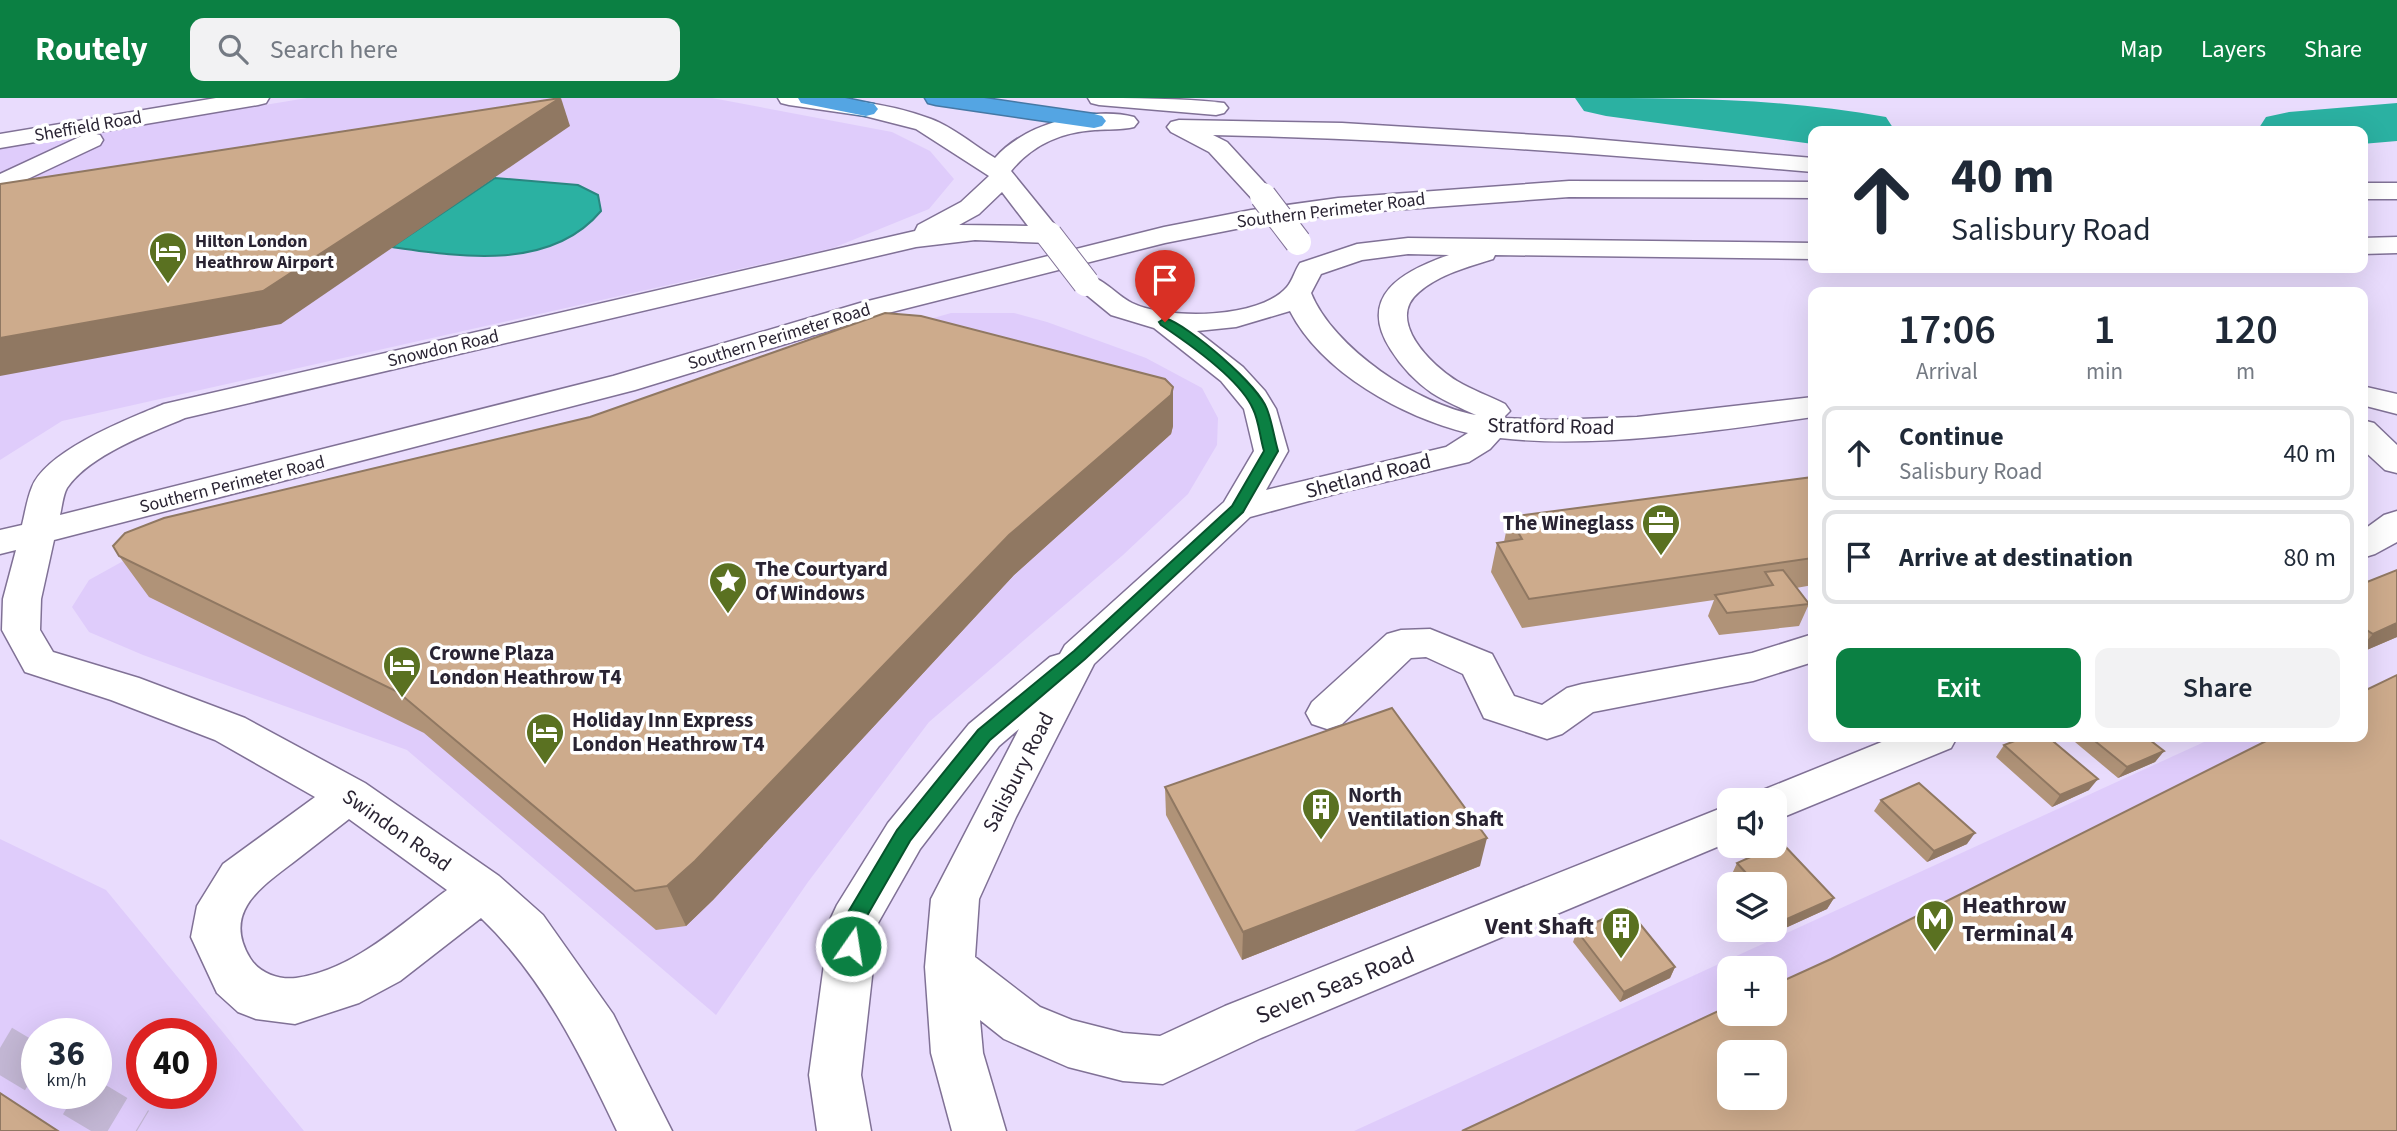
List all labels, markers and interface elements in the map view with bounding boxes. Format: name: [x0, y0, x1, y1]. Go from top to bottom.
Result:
search box: [190, 18, 680, 81]
text: Routely: [35, 26, 148, 73]
icon: search: [214, 30, 252, 68]
text: Search here: [270, 31, 398, 68]
text: Map: [2120, 32, 2163, 67]
text: Layers: [2201, 32, 2266, 67]
text: Share: [2304, 32, 2362, 67]
street label: Sheffield Road: [32, 105, 144, 148]
text: 40 m: [1951, 142, 2055, 212]
icon: ahead: [1836, 154, 1927, 245]
street label: Southern Perimeter Road: [1235, 187, 1427, 234]
text: Salisbury Road: [1951, 207, 2151, 253]
place label: Hilton London Heathrow Airport: [195, 229, 334, 275]
hotel icon: Hilton London Heathrow Airport: [147, 230, 189, 285]
pin: [1135, 250, 1195, 322]
icon: arrive: [1146, 261, 1184, 299]
street label: Southern Perimeter Road: [685, 297, 874, 376]
text: 17:06: [1898, 300, 1996, 360]
text: 1: [2094, 300, 2115, 360]
text: 120: [2213, 300, 2278, 360]
street label: Snowdon Road: [385, 324, 501, 373]
text: Arrival: [1916, 355, 1978, 388]
text: min: [2086, 355, 2123, 388]
text: m: [2236, 355, 2255, 388]
street label: Stratford Road: [1487, 410, 1615, 442]
text: Continue: [1899, 418, 2004, 455]
icon: ahead: [1840, 434, 1878, 472]
text: 40 m: [2283, 435, 2336, 472]
street label: Shetland Road: [1302, 446, 1434, 506]
street label: Southern Perimeter Road: [137, 449, 327, 520]
text: Salisbury Road: [1899, 455, 2043, 488]
office icon: The Wineglass: [1640, 502, 1682, 557]
place label: The Wineglass: [1503, 508, 1634, 538]
icon: arrive: [1840, 538, 1878, 576]
text: Arrive at destination: [1899, 539, 2133, 576]
text: 80 m: [2283, 539, 2336, 576]
place label: The Courtyard Of Windows: [755, 554, 888, 608]
place icon: The Courtyard Of Windows: [707, 560, 749, 615]
place label: Crowne Plaza London Heathrow T4: [429, 638, 622, 692]
hotel icon: Crowne Plaza London Heathrow T4: [381, 644, 423, 699]
button: Exit: [1836, 648, 2081, 728]
button: Share: [2095, 648, 2340, 728]
place label: Holiday Inn Express London Heathrow T4: [572, 705, 765, 759]
street label: Salisbury Road: [975, 707, 1061, 837]
hotel icon: Holiday Inn Express London Heathrow T4: [524, 711, 566, 766]
place label: North Ventilation Shaft: [1347, 780, 1504, 834]
street label: Swindon Road: [336, 781, 458, 879]
building icon: North Ventilation Shaft: [1300, 786, 1342, 841]
map controls: [1717, 788, 1787, 1110]
button: sound: [1717, 788, 1787, 858]
button: layers: [1717, 872, 1787, 942]
place label: Heathrow Terminal 4: [1962, 888, 2074, 951]
metro station icon: Heathrow Terminal 4: [1914, 898, 1956, 953]
building icon: Vent Shaft: [1600, 905, 1642, 960]
position arrow: [814, 909, 888, 983]
place label: Vent Shaft: [1484, 909, 1594, 944]
street label: Seven Seas Road: [1250, 938, 1420, 1033]
button: +: [1717, 956, 1787, 1026]
speed limit sign: 40: [126, 1018, 217, 1109]
text: 36: [48, 1029, 85, 1079]
button: −: [1717, 1040, 1787, 1110]
text: km/h: [47, 1068, 86, 1093]

